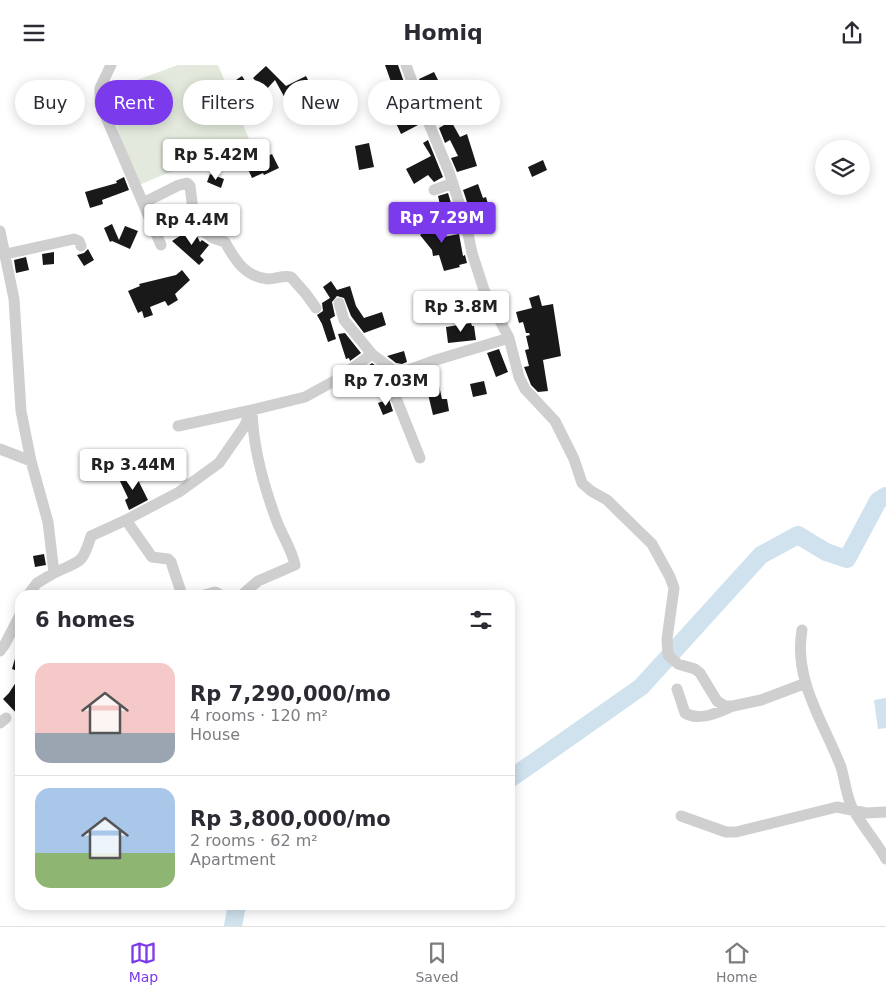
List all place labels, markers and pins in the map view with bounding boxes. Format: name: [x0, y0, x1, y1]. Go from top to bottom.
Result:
pin: Rp 5.42M: [164, 139, 268, 181]
pin: Rp 7.29M: [390, 201, 494, 244]
pin: Rp 4.4M: [146, 203, 238, 246]
pin: Rp 3.8M: [415, 291, 507, 333]
pin: Rp 7.03M: [334, 365, 438, 407]
pin: Rp 3.44M: [81, 449, 185, 491]

